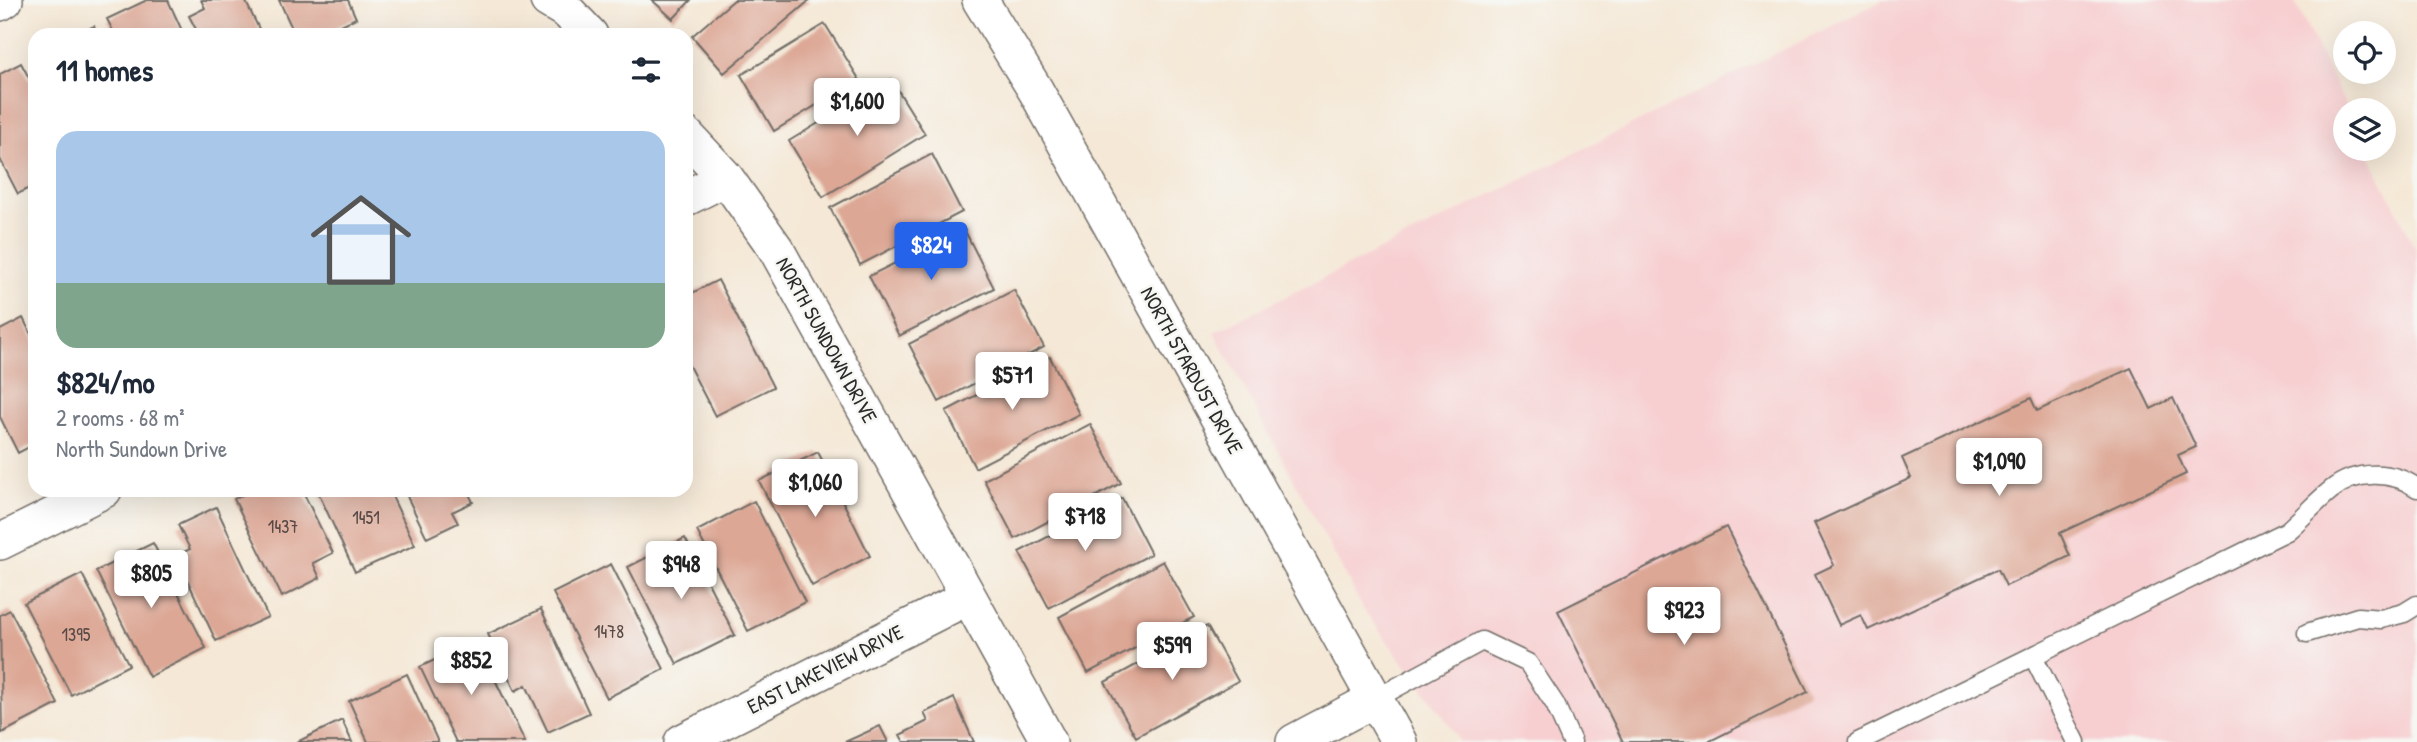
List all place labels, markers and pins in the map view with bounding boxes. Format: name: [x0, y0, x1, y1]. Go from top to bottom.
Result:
pin: $1,600: [800, 78, 914, 138]
pin: $824: [890, 222, 972, 282]
pin: $571: [971, 352, 1053, 412]
pin: $1,090: [1942, 438, 2056, 498]
pin: $1,060: [758, 460, 872, 519]
pin: $718: [1044, 494, 1126, 553]
pin: $948: [640, 542, 722, 601]
pin: $805: [110, 550, 192, 610]
pin: $923: [1643, 588, 1725, 647]
pin: $599: [1131, 622, 1213, 682]
pin: $852: [430, 638, 512, 697]

